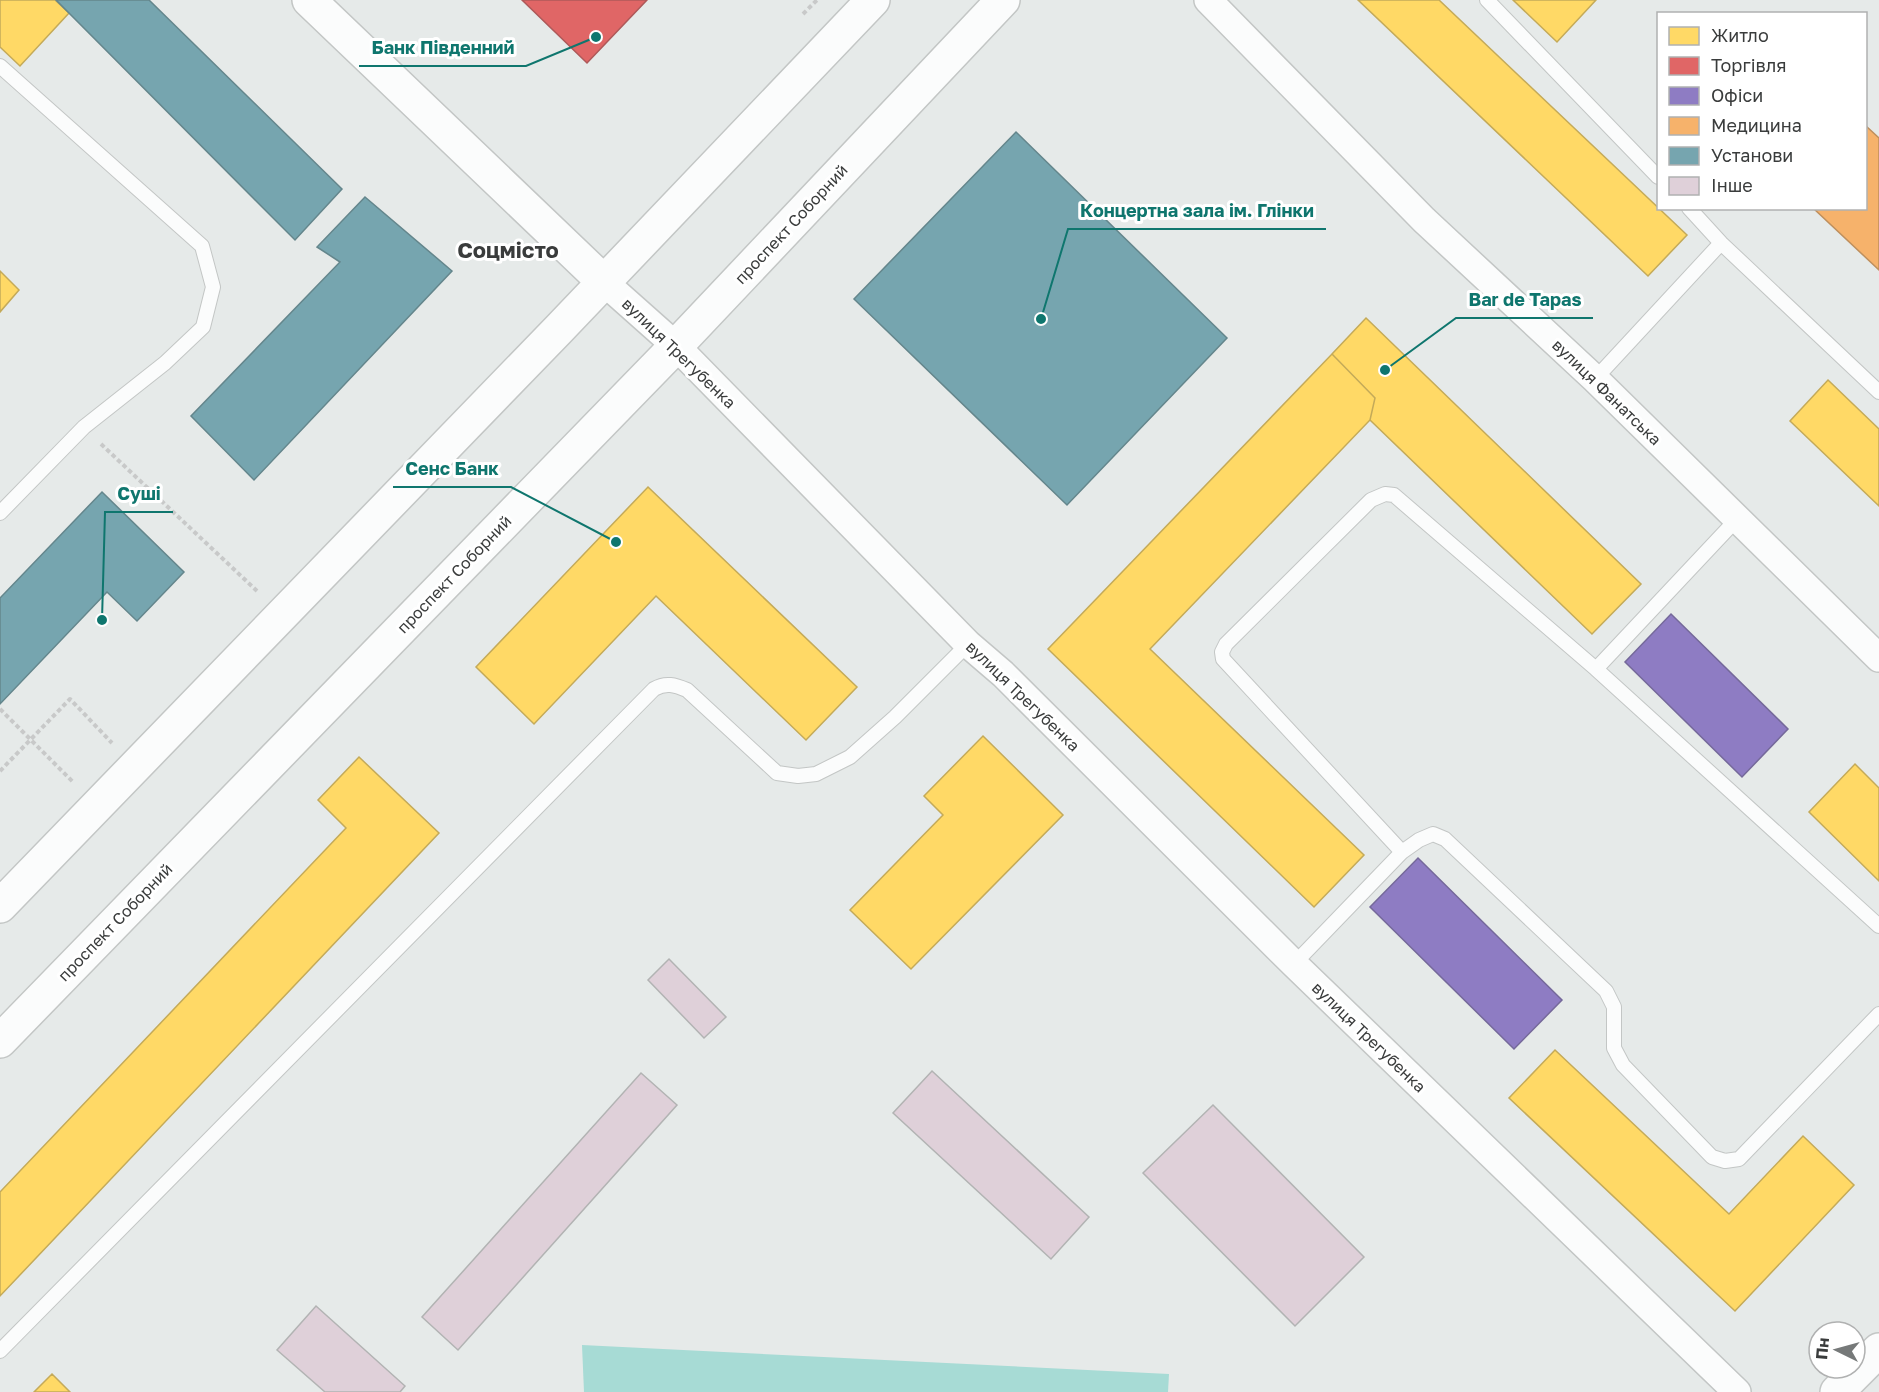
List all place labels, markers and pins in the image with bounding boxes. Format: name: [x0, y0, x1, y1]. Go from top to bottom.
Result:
callout: Банк Південний: [359, 30, 526, 66]
callout: Концертна зала ім. Глінки: [1068, 193, 1326, 229]
callout: Bar de Tapas: [1456, 282, 1593, 318]
callout: Сенс Банк: [393, 451, 511, 487]
callout: Суші: [105, 476, 173, 512]

